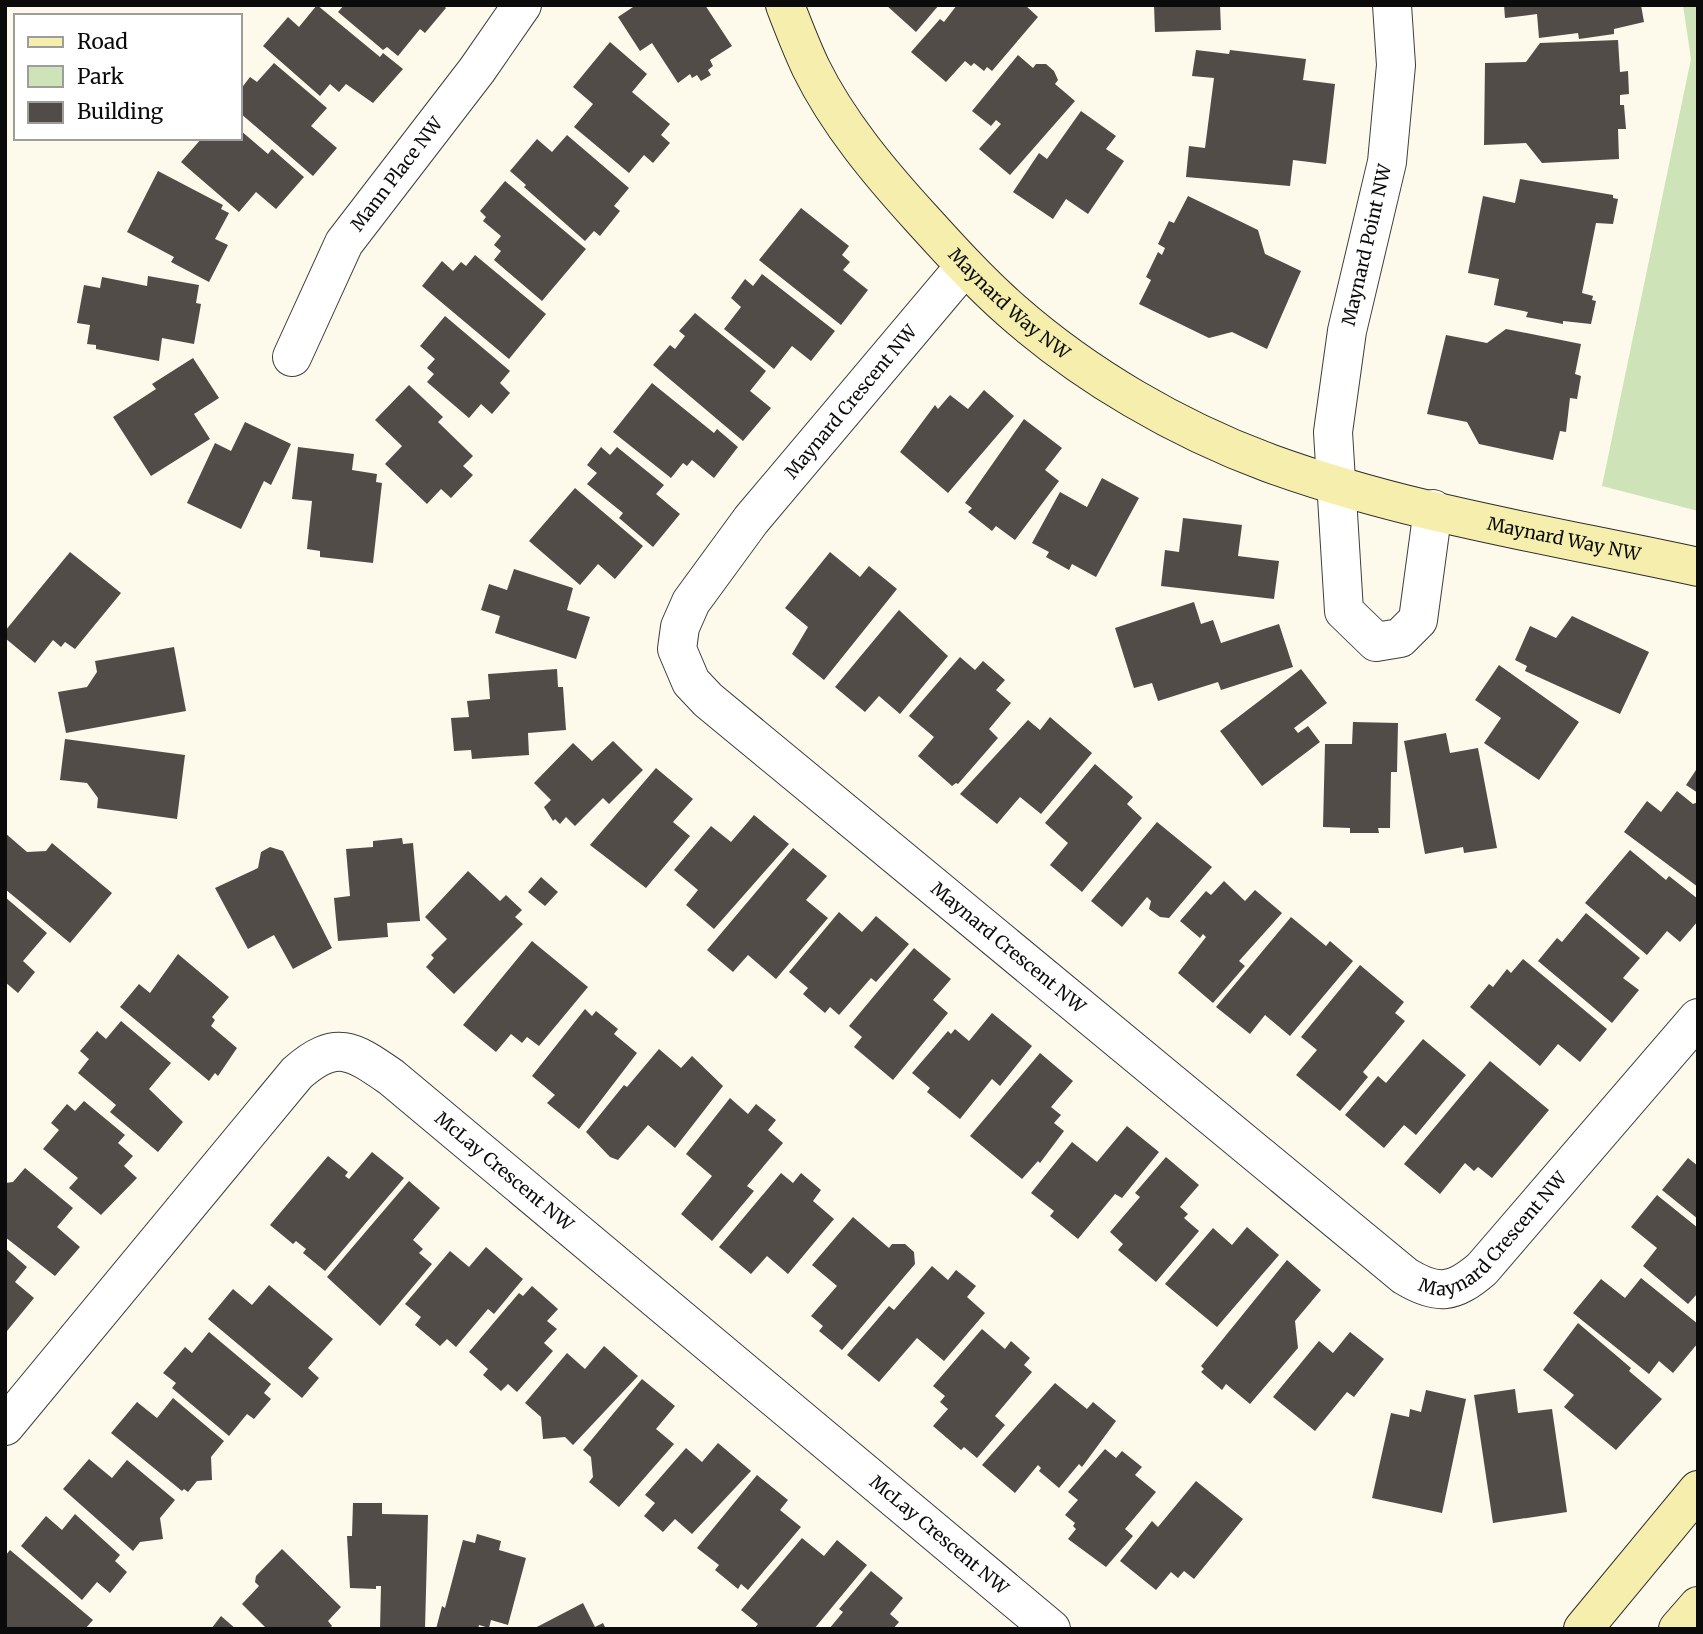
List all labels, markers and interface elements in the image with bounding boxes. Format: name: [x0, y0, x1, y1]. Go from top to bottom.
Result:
legend: [14, 14, 242, 140]
text: Road: [77, 28, 128, 55]
text: Park: [77, 63, 124, 90]
text: Building: [77, 98, 164, 125]
street label: Mann Place NW: [345, 112, 448, 235]
street label: Maynard Point NW: [1337, 161, 1397, 328]
street label: Maynard Way NW: [944, 243, 1075, 365]
street label: Maynard Crescent NW: [780, 319, 922, 483]
street label: Maynard Way NW: [1485, 512, 1644, 566]
street label: Maynard Crescent NW: [926, 877, 1091, 1019]
street label: McLay Crescent NW: [430, 1106, 579, 1236]
street label: Maynard Crescent NW: [1416, 1166, 1572, 1300]
street label: McLay Crescent NW: [865, 1470, 1014, 1600]

